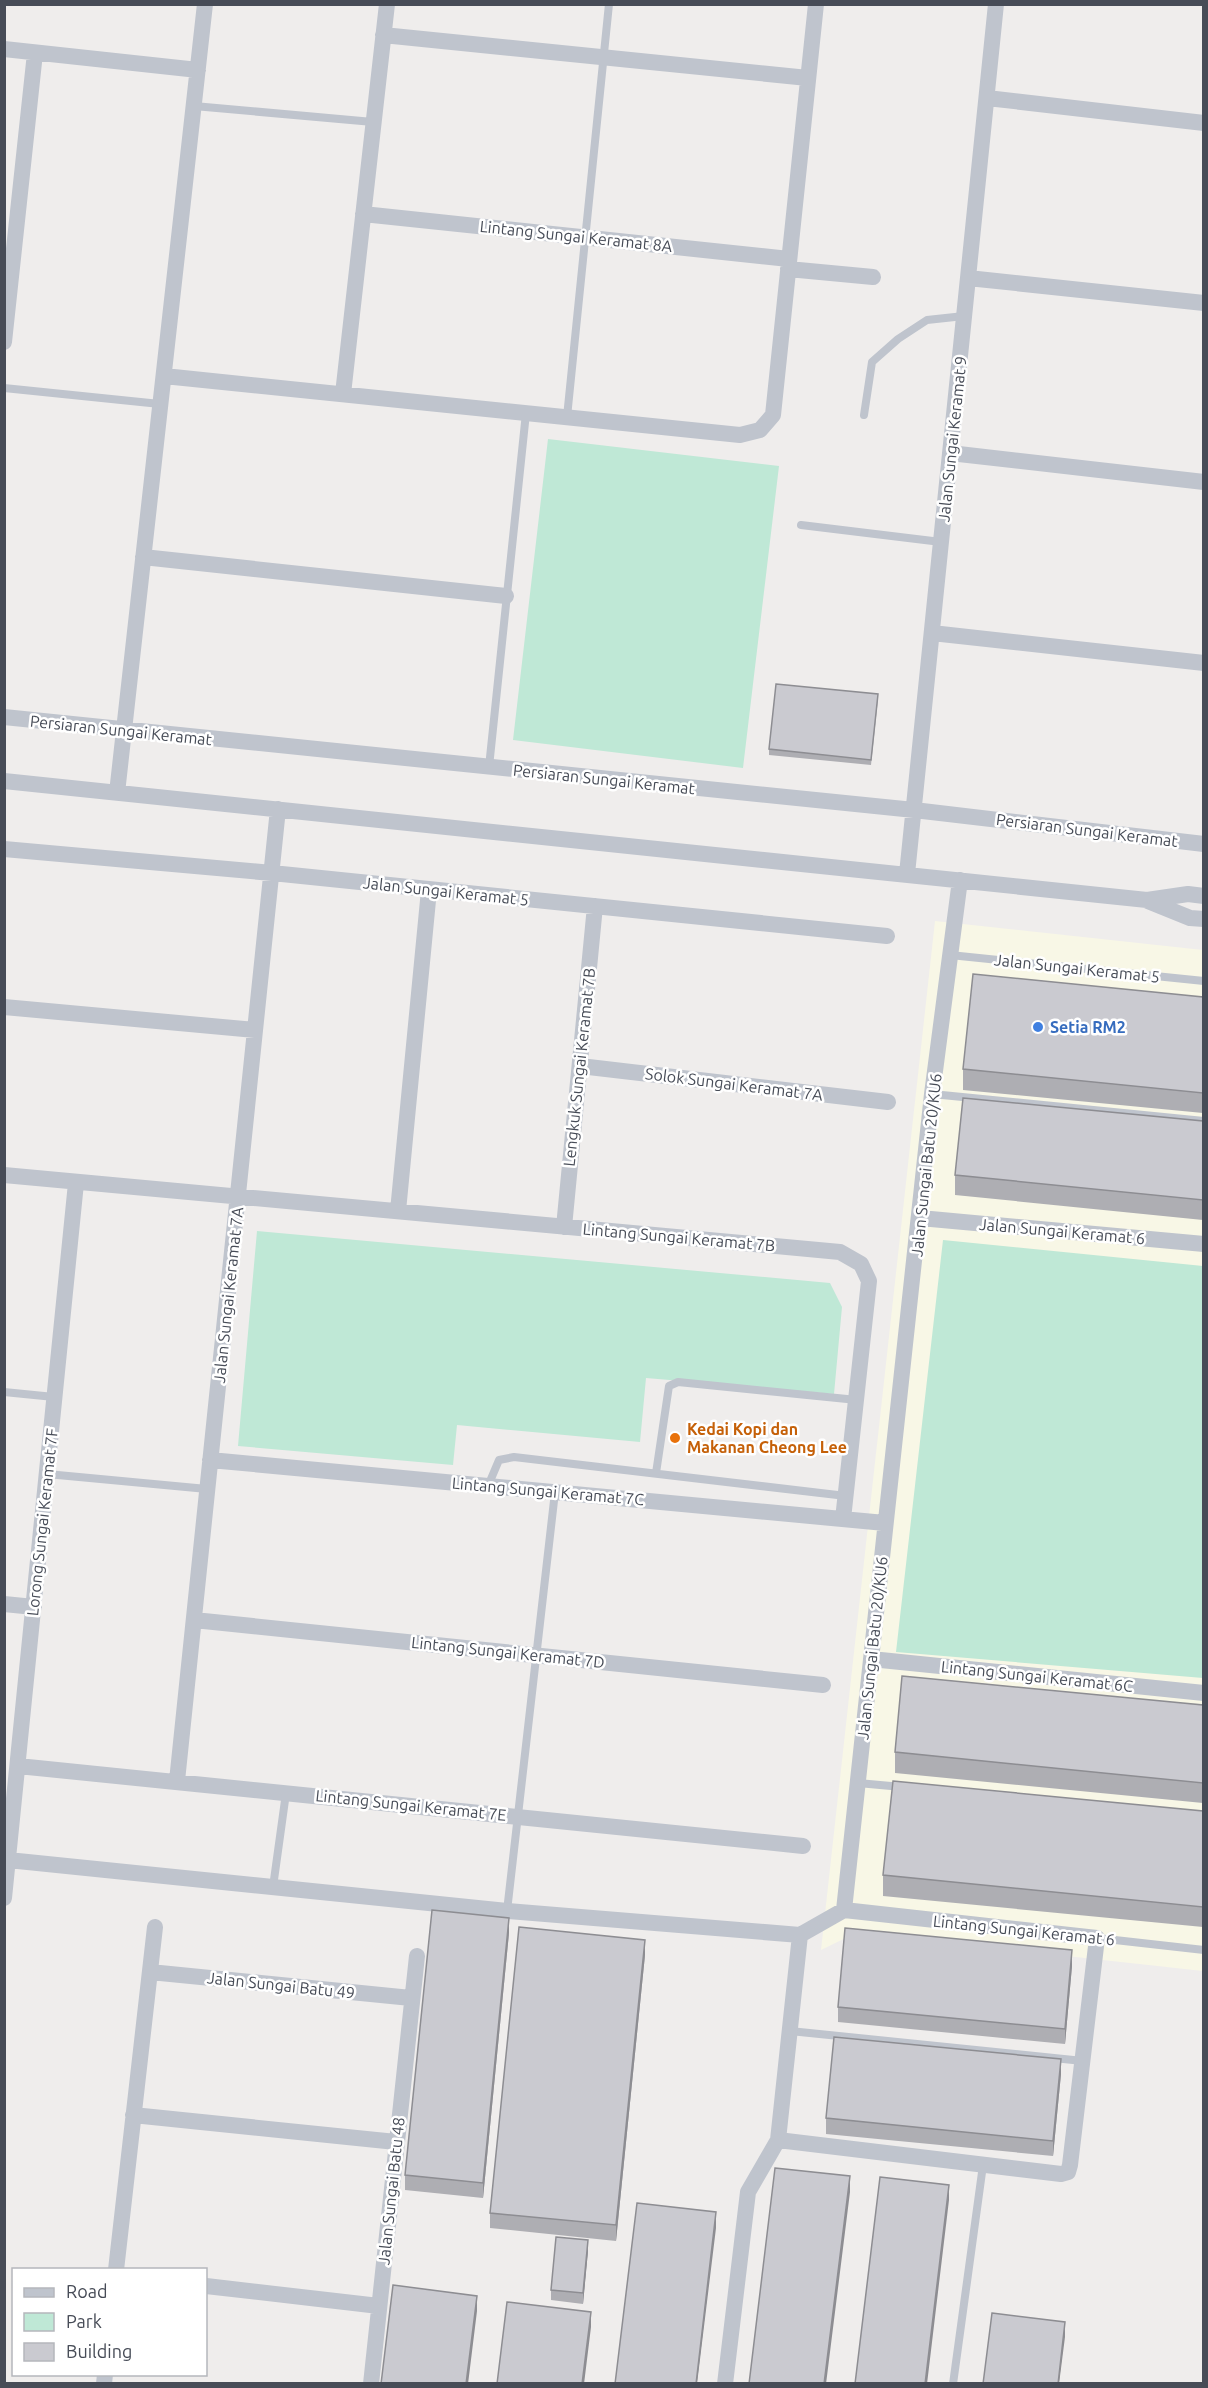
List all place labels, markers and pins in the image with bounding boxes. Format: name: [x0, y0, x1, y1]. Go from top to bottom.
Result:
place label: Setia RM2: [1050, 1018, 1126, 1036]
marker: Setia RM2: [1031, 1020, 1045, 1034]
place label: Kedai Kopi dan Makanan Cheong Lee: [687, 1420, 847, 1456]
marker: Kedai Kopi dan Makanan Cheong Lee: [668, 1431, 682, 1445]

